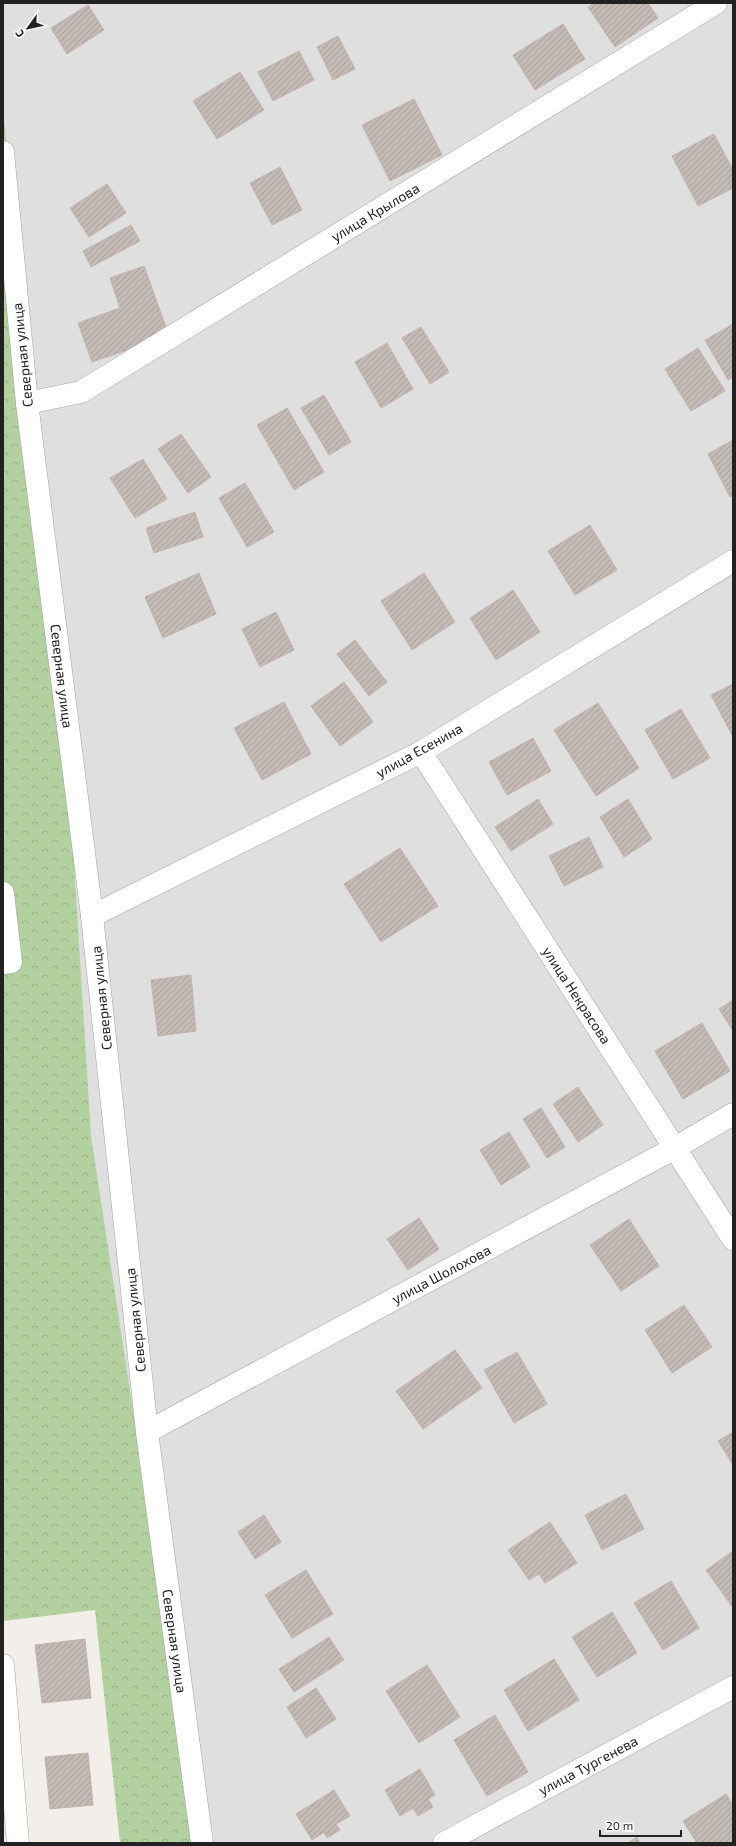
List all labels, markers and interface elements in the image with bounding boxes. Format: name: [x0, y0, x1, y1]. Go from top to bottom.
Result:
north arrow: [8, 8, 48, 48]
text: С: [12, 27, 26, 40]
street label: улица Крылова: [328, 179, 422, 245]
street label: Северная улица: [8, 302, 36, 408]
street label: Северная улица: [47, 623, 77, 729]
street label: улица Есенина: [373, 719, 465, 781]
street label: улица Некрасова: [539, 943, 615, 1047]
street label: Северная улица: [87, 945, 115, 1051]
street label: улица Шолохова: [389, 1241, 493, 1307]
street label: Северная улица: [121, 1267, 149, 1373]
street label: Северная улица: [159, 1588, 191, 1694]
street label: улица Тургенева: [535, 1732, 641, 1798]
scale bar: [600, 1812, 681, 1838]
text: 20 m: [606, 1818, 633, 1832]

